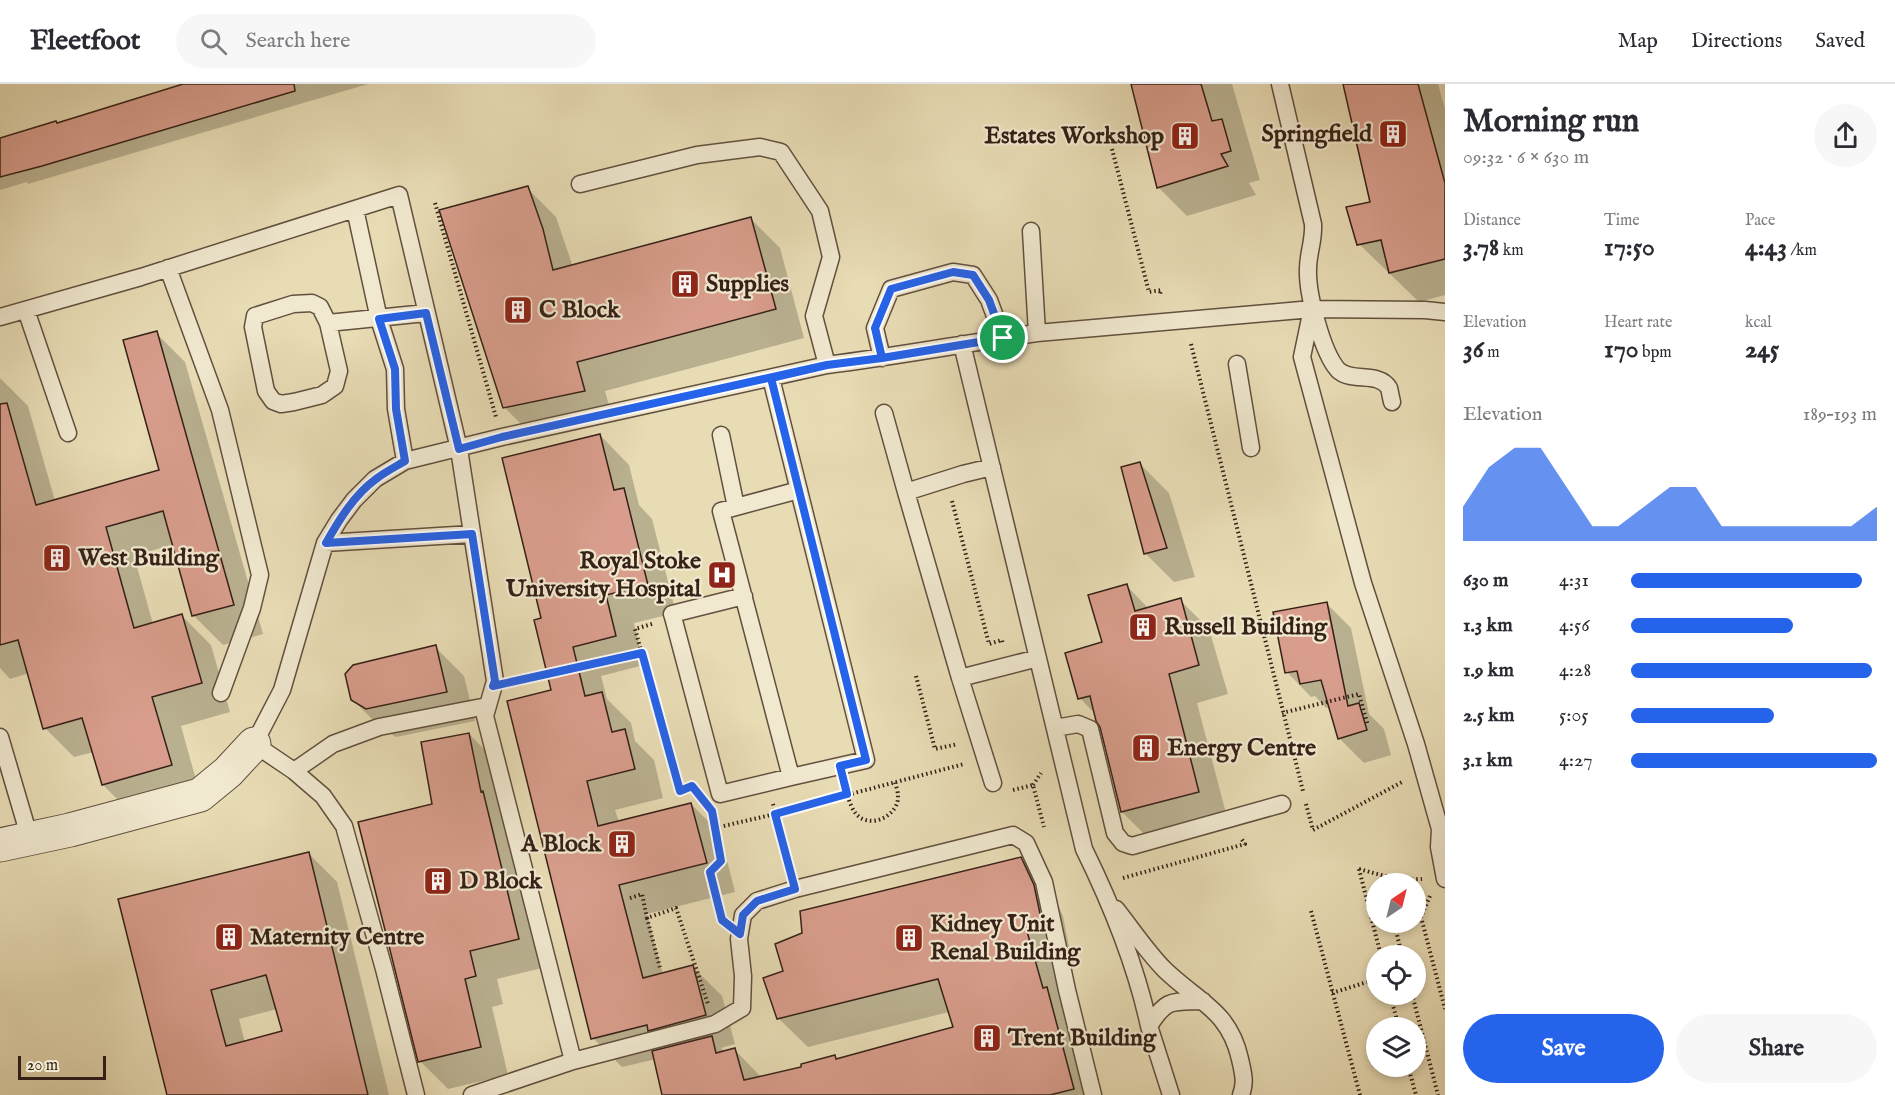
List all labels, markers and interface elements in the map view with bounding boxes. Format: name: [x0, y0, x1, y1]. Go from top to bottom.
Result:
search box: [176, 14, 596, 68]
text: Fleetfoot: [30, 24, 140, 59]
icon: search: [197, 25, 230, 58]
text: Search here: [245, 27, 350, 55]
text: Map: [1618, 28, 1658, 55]
text: Directions: [1691, 28, 1782, 55]
text: Saved: [1815, 28, 1865, 55]
text: Morning run: [1463, 101, 1639, 143]
button: share: [1814, 104, 1877, 167]
building icon: Springfield: [1377, 118, 1409, 150]
place label: Springfield: [1261, 119, 1373, 150]
building icon: Estates Workshop: [1169, 120, 1201, 152]
place label: Estates Workshop: [984, 121, 1164, 152]
text: 09:32 · 6 × 630 m: [1463, 145, 1589, 170]
text: Distance: [1463, 211, 1521, 231]
text: Time: [1604, 211, 1640, 231]
text: Pace: [1745, 211, 1775, 231]
text: 3.78: [1463, 231, 1499, 264]
text: 17:50: [1604, 231, 1655, 264]
text: 4:43: [1745, 231, 1787, 264]
text: km: [1499, 241, 1524, 261]
text: /km: [1787, 241, 1817, 261]
building icon: Supplies: [669, 268, 701, 300]
place label: Supplies: [706, 269, 790, 300]
building icon: C Block: [502, 294, 534, 326]
place label: C Block: [539, 295, 621, 326]
pin: [977, 312, 1028, 363]
text: Elevation: [1463, 313, 1526, 333]
text: Heart rate: [1604, 313, 1672, 333]
text: kcal: [1745, 313, 1772, 333]
icon: arrive: [986, 321, 1019, 354]
text: 36: [1463, 333, 1484, 366]
text: 170: [1604, 333, 1639, 366]
text: 245: [1745, 333, 1779, 366]
text: m: [1484, 343, 1500, 363]
text: bpm: [1639, 343, 1672, 363]
text: Elevation: [1463, 402, 1542, 427]
text: 189–193 m: [1803, 402, 1877, 427]
building icon: West Building: [41, 542, 73, 574]
place label: West Building: [77, 543, 220, 574]
place label: Royal Stoke University Hospital: [505, 546, 701, 605]
hospital icon: Royal Stoke University Hospital: [706, 559, 738, 591]
text: 630 m: [1463, 568, 1509, 593]
text: 4:31: [1559, 568, 1589, 593]
building icon: Russell Building: [1127, 611, 1159, 643]
place label: Russell Building: [1164, 612, 1328, 643]
text: 1.3 km: [1463, 613, 1513, 638]
text: 4:56: [1559, 613, 1590, 638]
text: 1.9 km: [1463, 658, 1514, 683]
text: 4:28: [1559, 658, 1591, 683]
text: 2.5 km: [1463, 703, 1514, 728]
text: 5:05: [1559, 703, 1589, 728]
building icon: Energy Centre: [1130, 732, 1162, 764]
place label: Energy Centre: [1167, 733, 1316, 764]
text: 3.1 km: [1463, 748, 1513, 773]
text: 4:27: [1559, 748, 1593, 773]
building icon: A Block: [606, 828, 638, 860]
place label: A Block: [520, 829, 602, 860]
building icon: D Block: [422, 865, 454, 897]
place label: D Block: [459, 866, 543, 897]
north arrow: [1366, 873, 1426, 933]
map controls: [1366, 873, 1426, 1077]
place label: Kidney Unit Renal Building: [930, 909, 1081, 968]
building icon: Maternity Centre: [213, 921, 245, 953]
place label: Maternity Centre: [250, 922, 424, 953]
building icon: Kidney Unit Renal Building: [893, 922, 925, 954]
button: locate: [1366, 945, 1426, 1005]
button: Save: [1463, 1014, 1664, 1083]
button: Share: [1676, 1014, 1877, 1083]
button: layers: [1366, 1017, 1426, 1077]
building icon: Trent Building: [971, 1022, 1003, 1054]
place label: Trent Building: [1007, 1023, 1157, 1054]
scale bar: [18, 1053, 106, 1080]
text: 20 m: [27, 1056, 58, 1076]

